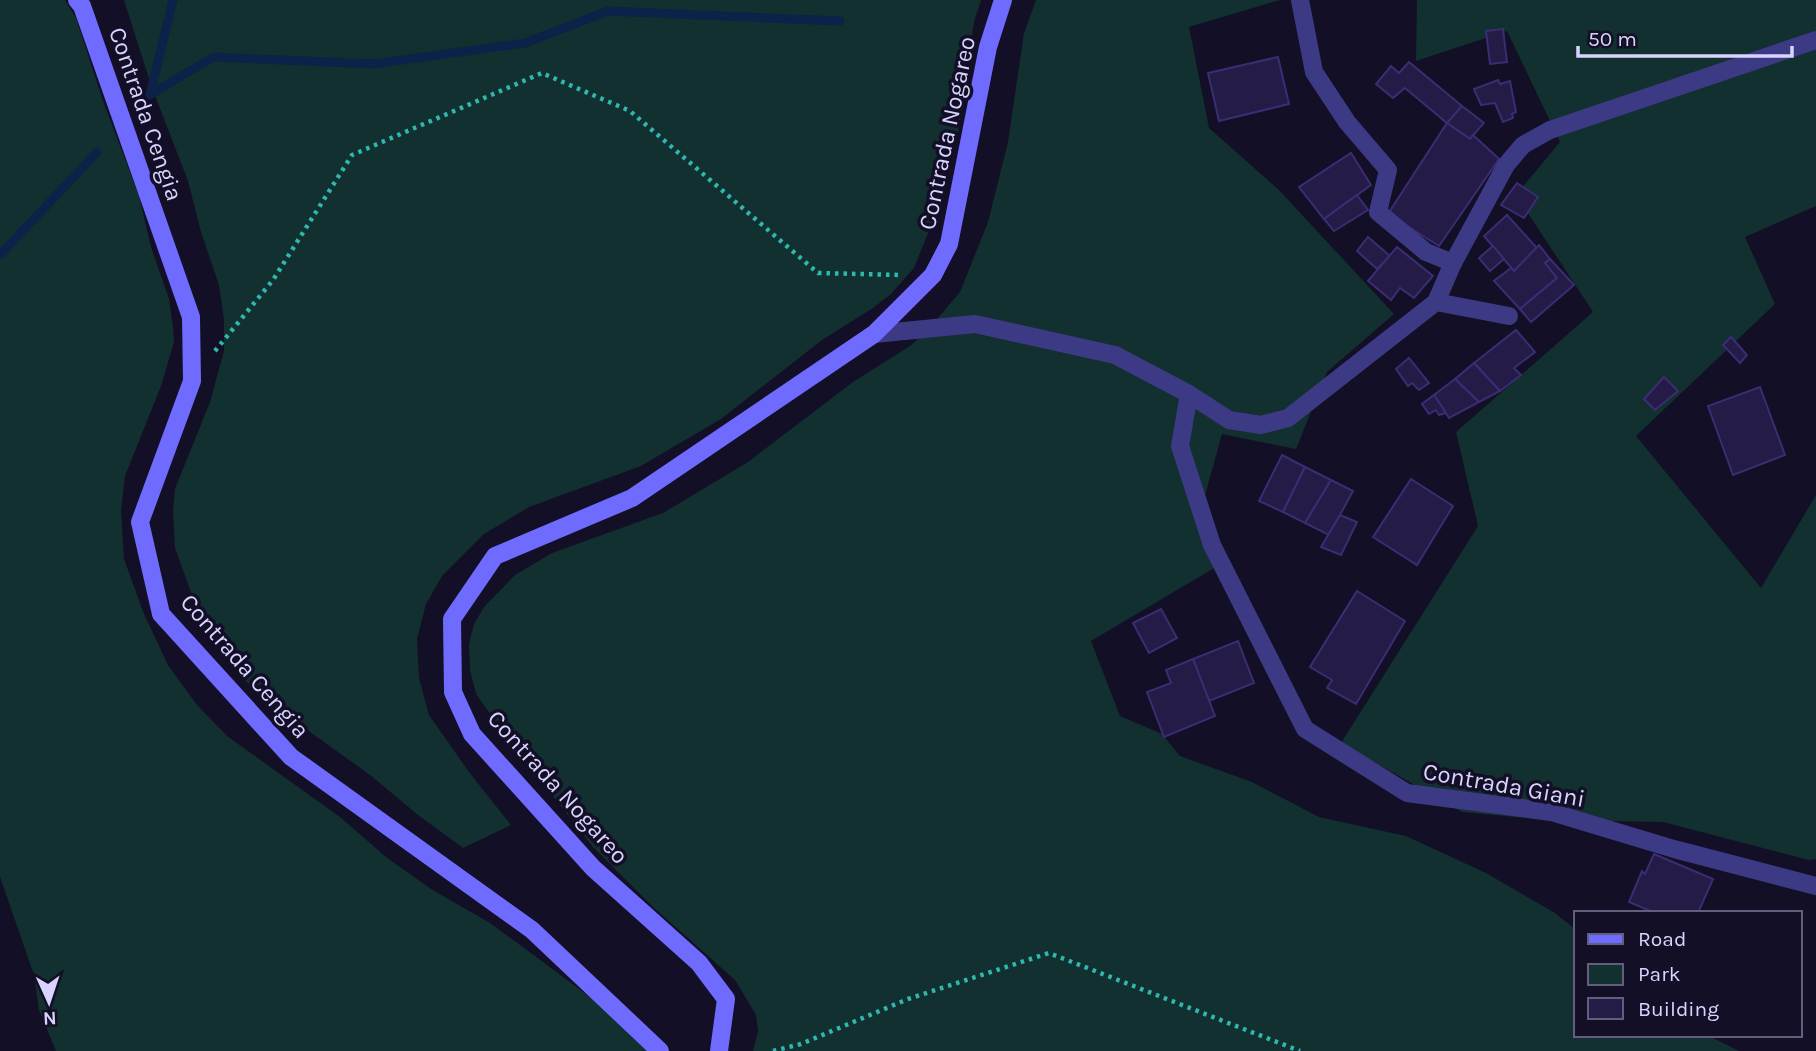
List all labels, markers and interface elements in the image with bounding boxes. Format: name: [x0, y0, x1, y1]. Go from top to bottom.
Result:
scale bar: [1578, 14, 1792, 58]
street label: Contrada Cengia: [103, 23, 189, 205]
text: 50 m: [1588, 27, 1637, 51]
street label: Contrada Nogareo: [913, 34, 981, 232]
street label: Contrada Cengia: [175, 588, 315, 744]
street label: Contrada Nogareo: [482, 705, 634, 869]
street label: Contrada Giani: [1421, 757, 1587, 813]
legend: [1574, 911, 1802, 1037]
text: Road: [1638, 927, 1686, 951]
text: Park: [1638, 962, 1681, 986]
north arrow: [14, 967, 84, 1037]
text: Building: [1638, 997, 1719, 1021]
text: N: [42, 1007, 57, 1029]

